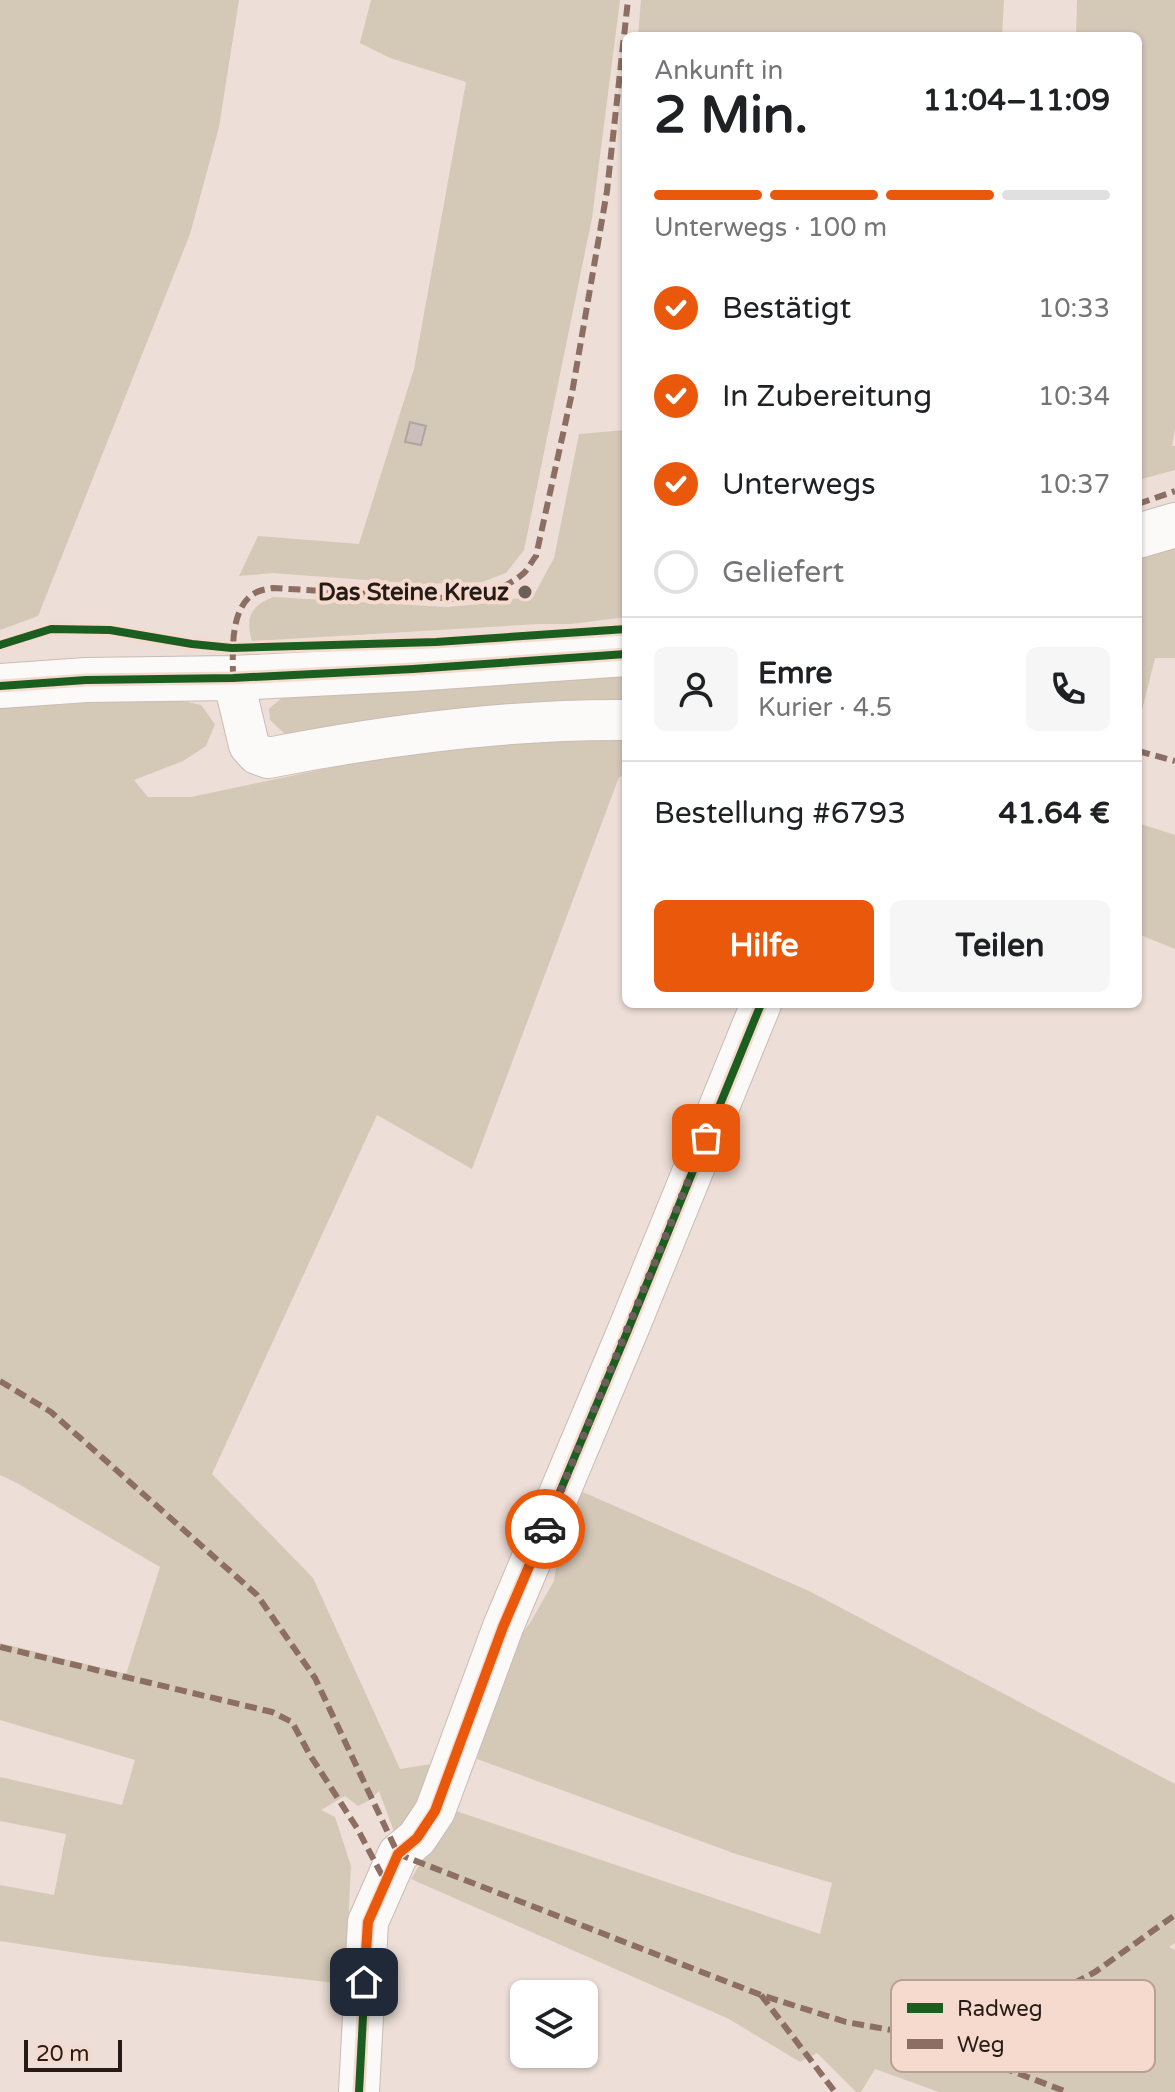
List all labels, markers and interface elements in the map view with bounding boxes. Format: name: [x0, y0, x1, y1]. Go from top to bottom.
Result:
text: Ankunft in: [654, 55, 783, 86]
text: 11:04–11:09: [923, 82, 1110, 119]
text: 2 Min.: [654, 84, 808, 147]
text: Unterwegs · 100 m: [654, 212, 887, 243]
icon: check: [654, 286, 698, 330]
text: Bestätigt: [722, 290, 851, 327]
text: 10:33: [1038, 293, 1110, 324]
icon: check: [654, 374, 698, 418]
text: In Zubereitung: [722, 378, 932, 415]
text: 10:34: [1038, 381, 1110, 412]
icon: check: [654, 462, 698, 506]
text: Unterwegs: [722, 466, 876, 503]
text: 10:37: [1038, 469, 1110, 500]
text: Geliefert: [722, 554, 844, 591]
place label: Das Steine Kreuz: [318, 578, 509, 607]
marker: Das Steine Kreuz: [516, 583, 534, 601]
button: person: [654, 647, 738, 731]
button: phone: [1026, 647, 1110, 731]
text: Emre: [758, 655, 833, 692]
text: Kurier · 4.5: [758, 692, 892, 723]
text: Bestellung #6793: [654, 795, 906, 832]
text: 41.64 €: [999, 795, 1110, 832]
button: Hilfe: [654, 900, 874, 992]
button: Teilen: [890, 900, 1110, 992]
pin: [672, 1104, 740, 1172]
icon: bag: [684, 1116, 728, 1160]
courier: [505, 1489, 585, 1569]
icon: car: [523, 1507, 567, 1551]
pin: [330, 1948, 398, 2016]
icon: home: [342, 1960, 386, 2004]
map controls: [510, 1980, 598, 2068]
button: layers: [510, 1980, 598, 2068]
legend: [891, 1980, 1155, 2072]
text: Radweg: [957, 1996, 1043, 2022]
text: Weg: [957, 2032, 1005, 2058]
scale bar: [24, 2036, 122, 2072]
text: 20 m: [36, 2041, 90, 2067]

